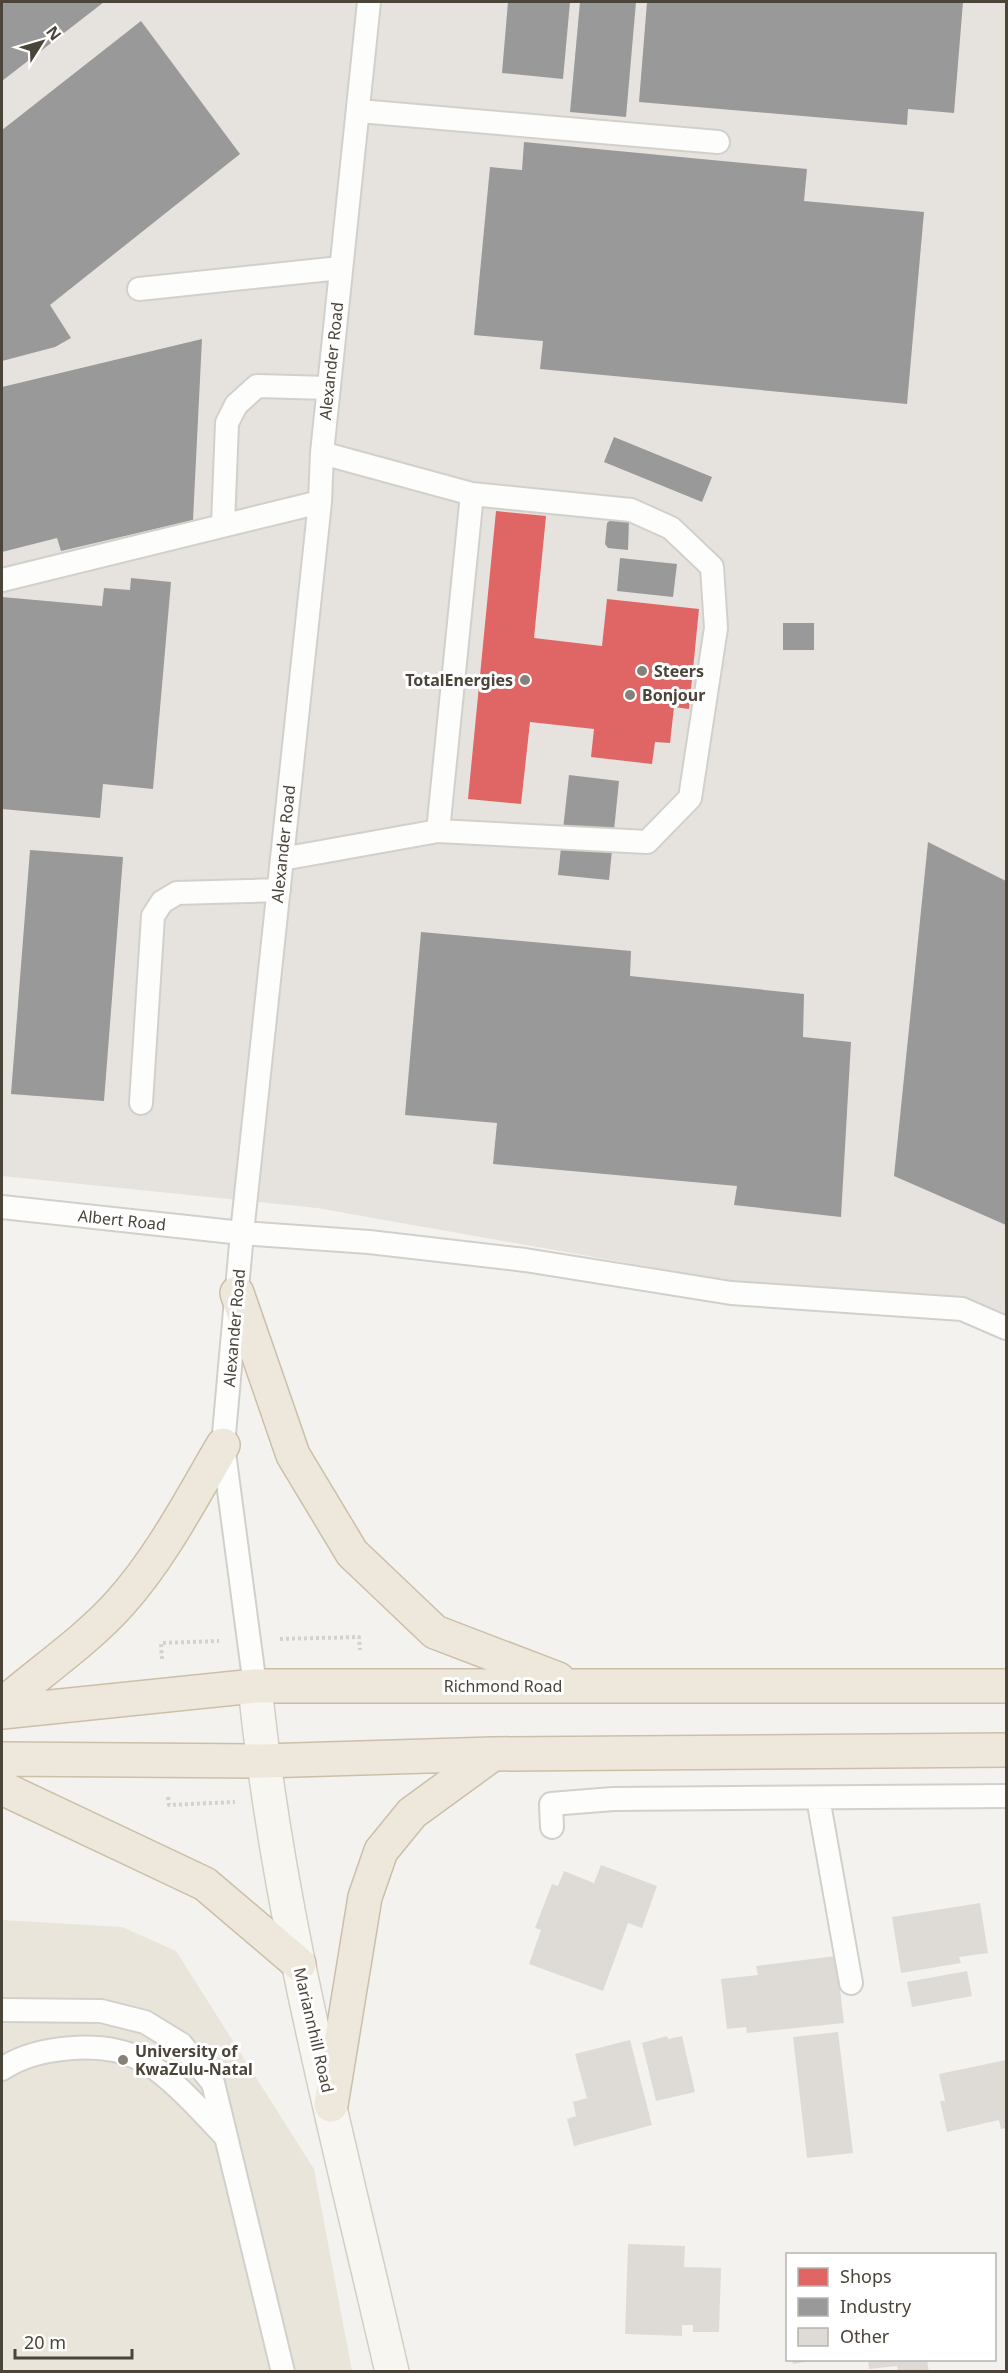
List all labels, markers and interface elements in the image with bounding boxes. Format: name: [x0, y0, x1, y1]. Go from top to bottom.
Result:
north arrow: [12, 12, 72, 72]
text: N: [41, 21, 67, 45]
street label: Alexander Road: [314, 301, 348, 421]
place label: Steers: [654, 660, 704, 682]
marker: Steers: [635, 664, 649, 678]
place label: TotalEnergies: [405, 669, 513, 691]
marker: TotalEnergies: [518, 673, 532, 687]
place label: Bonjour: [642, 684, 705, 706]
marker: Bonjour: [623, 688, 637, 702]
street label: Alexander Road: [266, 784, 300, 904]
street label: Albert Road: [77, 1204, 167, 1236]
street label: Alexander Road: [218, 1268, 250, 1388]
street label: Richmond Road: [444, 1675, 562, 1697]
street label: Mariannhill Road: [289, 1965, 339, 2095]
place label: University of KwaZulu-Natal: [135, 2040, 253, 2080]
marker: University of KwaZulu-Natal: [116, 2053, 130, 2067]
legend: [786, 2253, 996, 2361]
text: Shops: [840, 2264, 892, 2288]
text: Industry: [840, 2294, 912, 2318]
scale bar: [15, 2322, 132, 2360]
text: Other: [840, 2324, 890, 2348]
text: 20 m: [24, 2330, 66, 2354]

